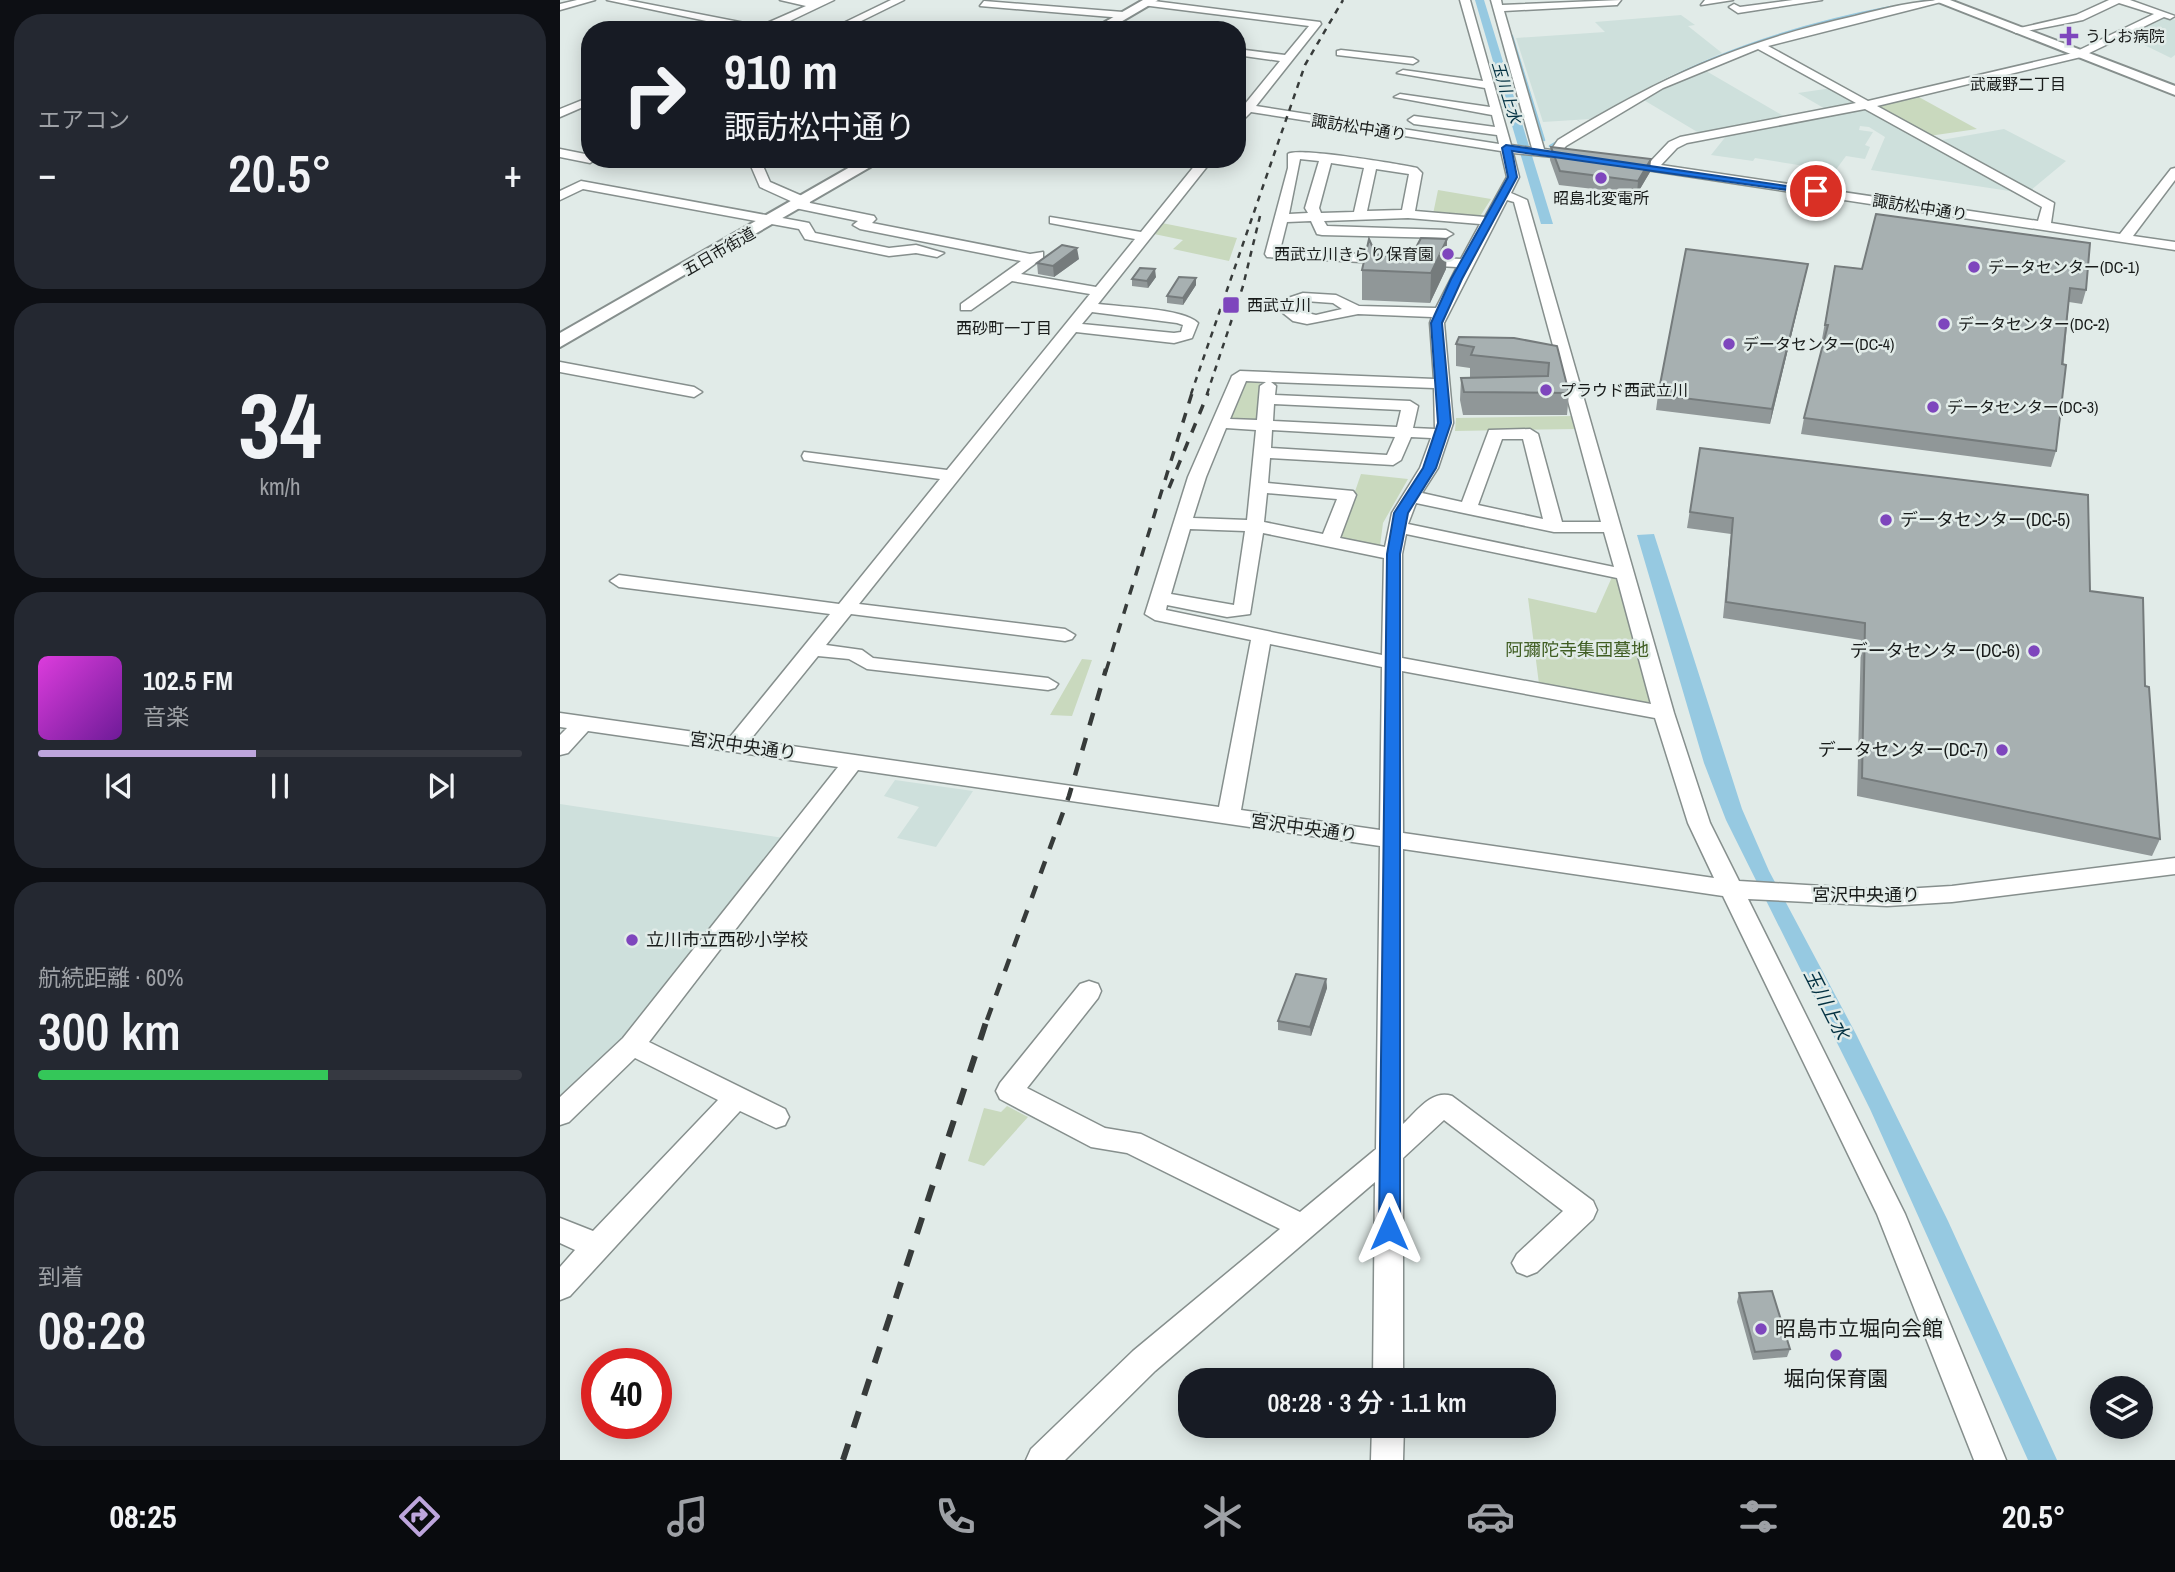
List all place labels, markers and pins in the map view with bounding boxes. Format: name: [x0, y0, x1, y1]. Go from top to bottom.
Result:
place label: うしお病院: [2085, 25, 2165, 47]
marker: うしお病院: [2059, 26, 2079, 46]
pin: [1786, 161, 1846, 221]
marker: 昭島北変電所: [1593, 170, 1609, 186]
place label: 昭島北変電所: [1553, 187, 1649, 209]
place label: 西武立川きらり保育園: [1274, 243, 1434, 265]
marker: 西武立川きらり保育園: [1440, 246, 1456, 262]
place label: データセンター(DC-1): [1988, 256, 2139, 278]
marker: データセンター(DC-1): [1966, 259, 1982, 275]
place label: 西武立川: [1247, 294, 1311, 316]
marker: 西武立川: [1221, 295, 1241, 315]
place label: データセンター(DC-2): [1958, 313, 2109, 335]
marker: データセンター(DC-2): [1936, 316, 1952, 332]
place label: データセンター(DC-4): [1743, 333, 1894, 355]
marker: データセンター(DC-4): [1721, 336, 1737, 352]
place label: プラウド西武立川: [1560, 379, 1688, 401]
marker: プラウド西武立川: [1538, 382, 1554, 398]
place label: データセンター(DC-3): [1947, 396, 2098, 418]
marker: データセンター(DC-3): [1925, 399, 1941, 415]
place label: データセンター(DC-5): [1900, 507, 2070, 532]
marker: データセンター(DC-5): [1878, 512, 1894, 528]
place label: データセンター(DC-6): [1850, 638, 2020, 663]
marker: データセンター(DC-6): [2026, 643, 2042, 659]
place label: データセンター(DC-7): [1818, 737, 1988, 762]
marker: データセンター(DC-7): [1994, 742, 2010, 758]
place label: 立川市立西砂小学校: [646, 927, 808, 952]
marker: 立川市立西砂小学校: [624, 932, 640, 948]
place label: 昭島市立堀向会館: [1775, 1314, 1943, 1343]
marker: 昭島市立堀向会館: [1753, 1321, 1769, 1337]
marker: 堀向保育園: [1828, 1347, 1844, 1363]
place label: 堀向保育園: [1784, 1364, 1889, 1393]

